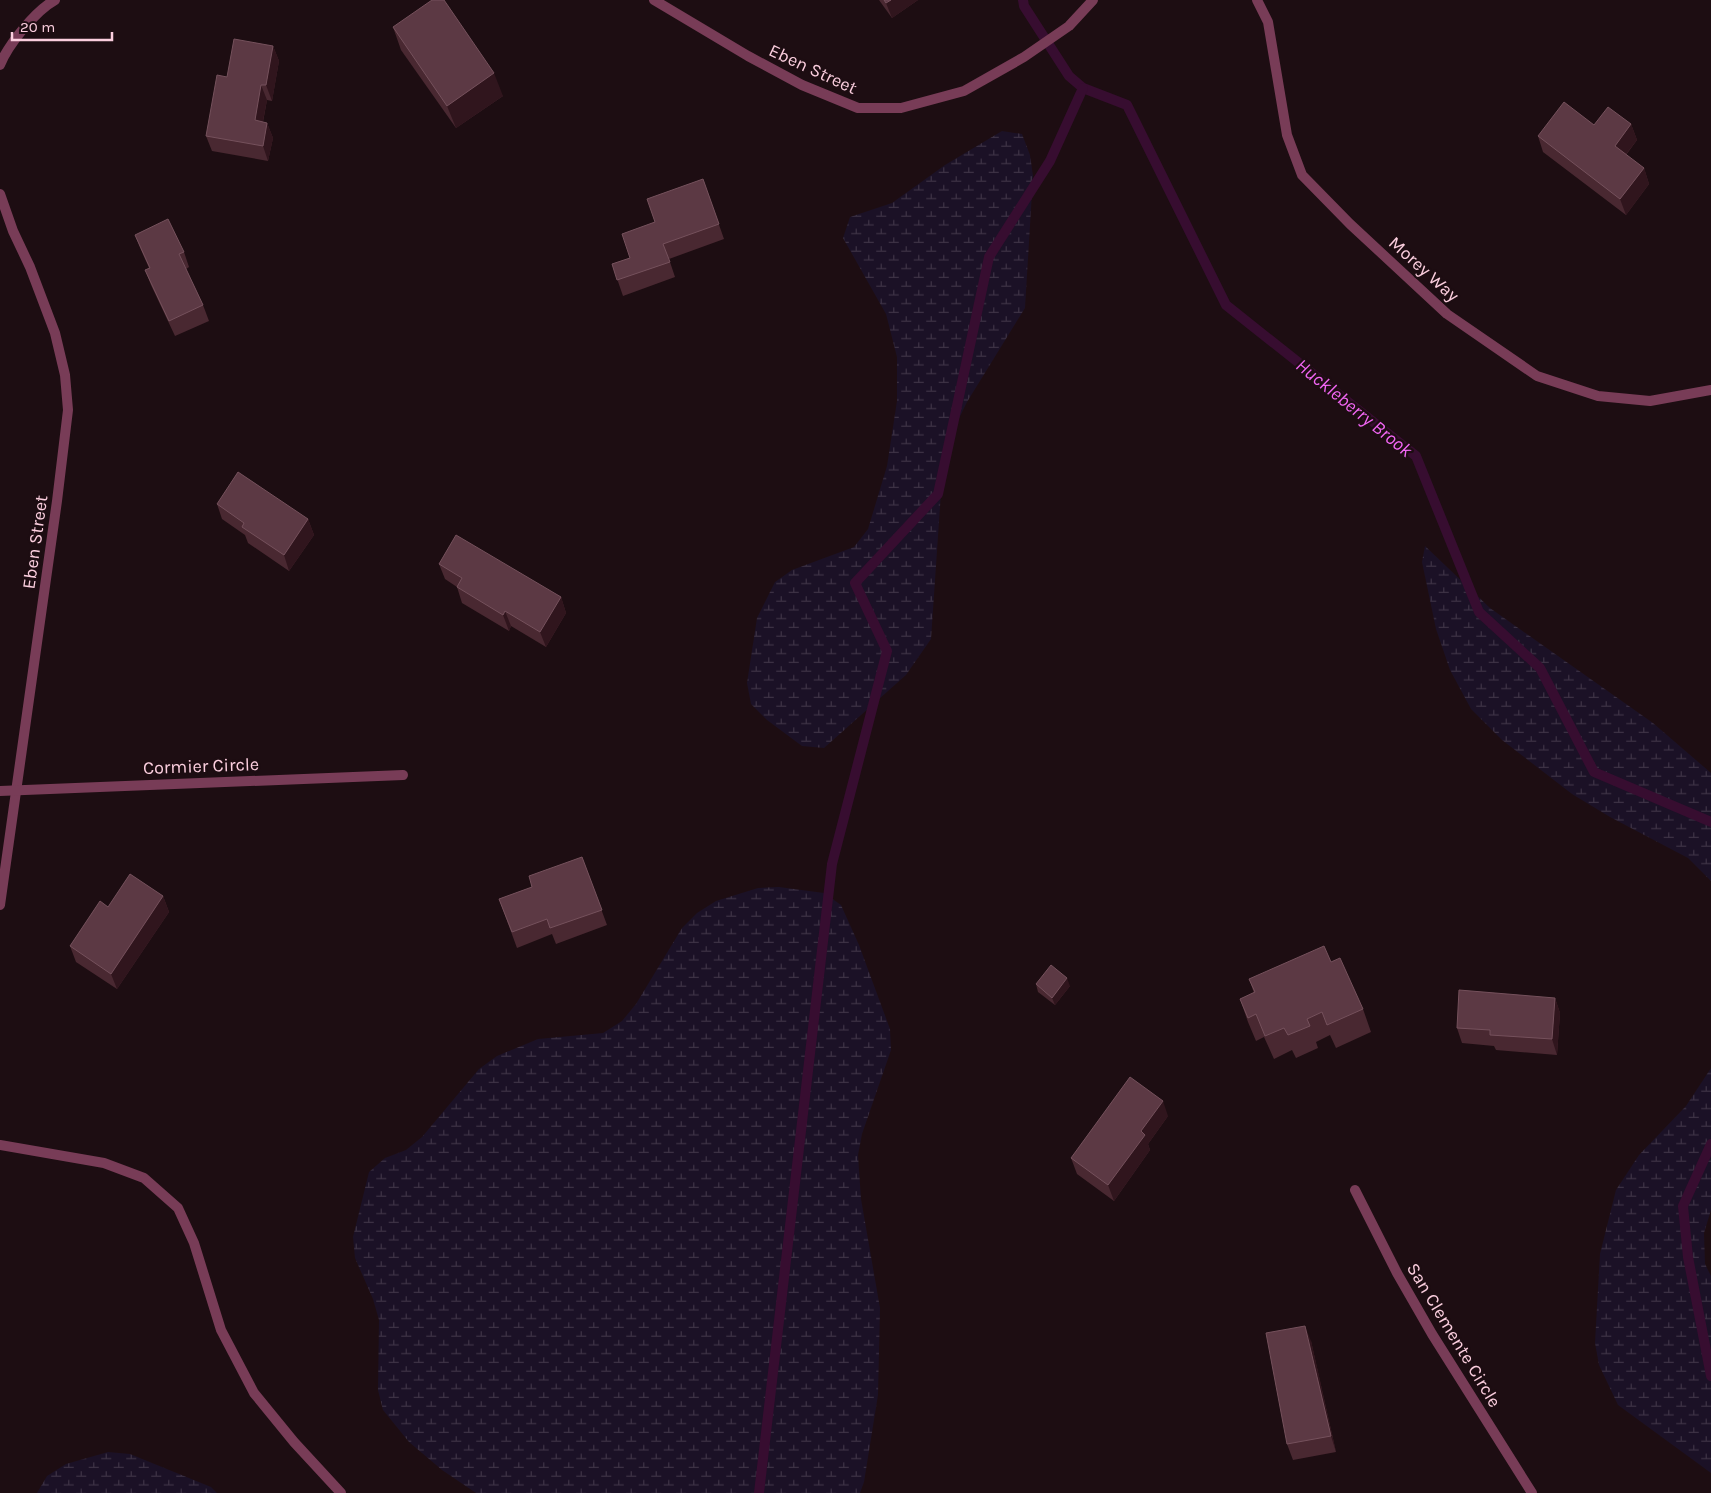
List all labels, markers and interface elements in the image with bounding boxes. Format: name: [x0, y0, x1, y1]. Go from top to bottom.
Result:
scale bar: [12, 10, 112, 42]
text: 20 m: [20, 18, 55, 36]
street label: Eben Street: [765, 39, 861, 99]
street label: Morey Way: [1384, 232, 1464, 307]
water label: Huckleberry Brook: [1291, 354, 1417, 462]
street label: Eben Street: [18, 493, 53, 590]
street label: Cormier Circle: [143, 753, 259, 779]
street label: San Clemente Circle: [1402, 1259, 1506, 1411]

